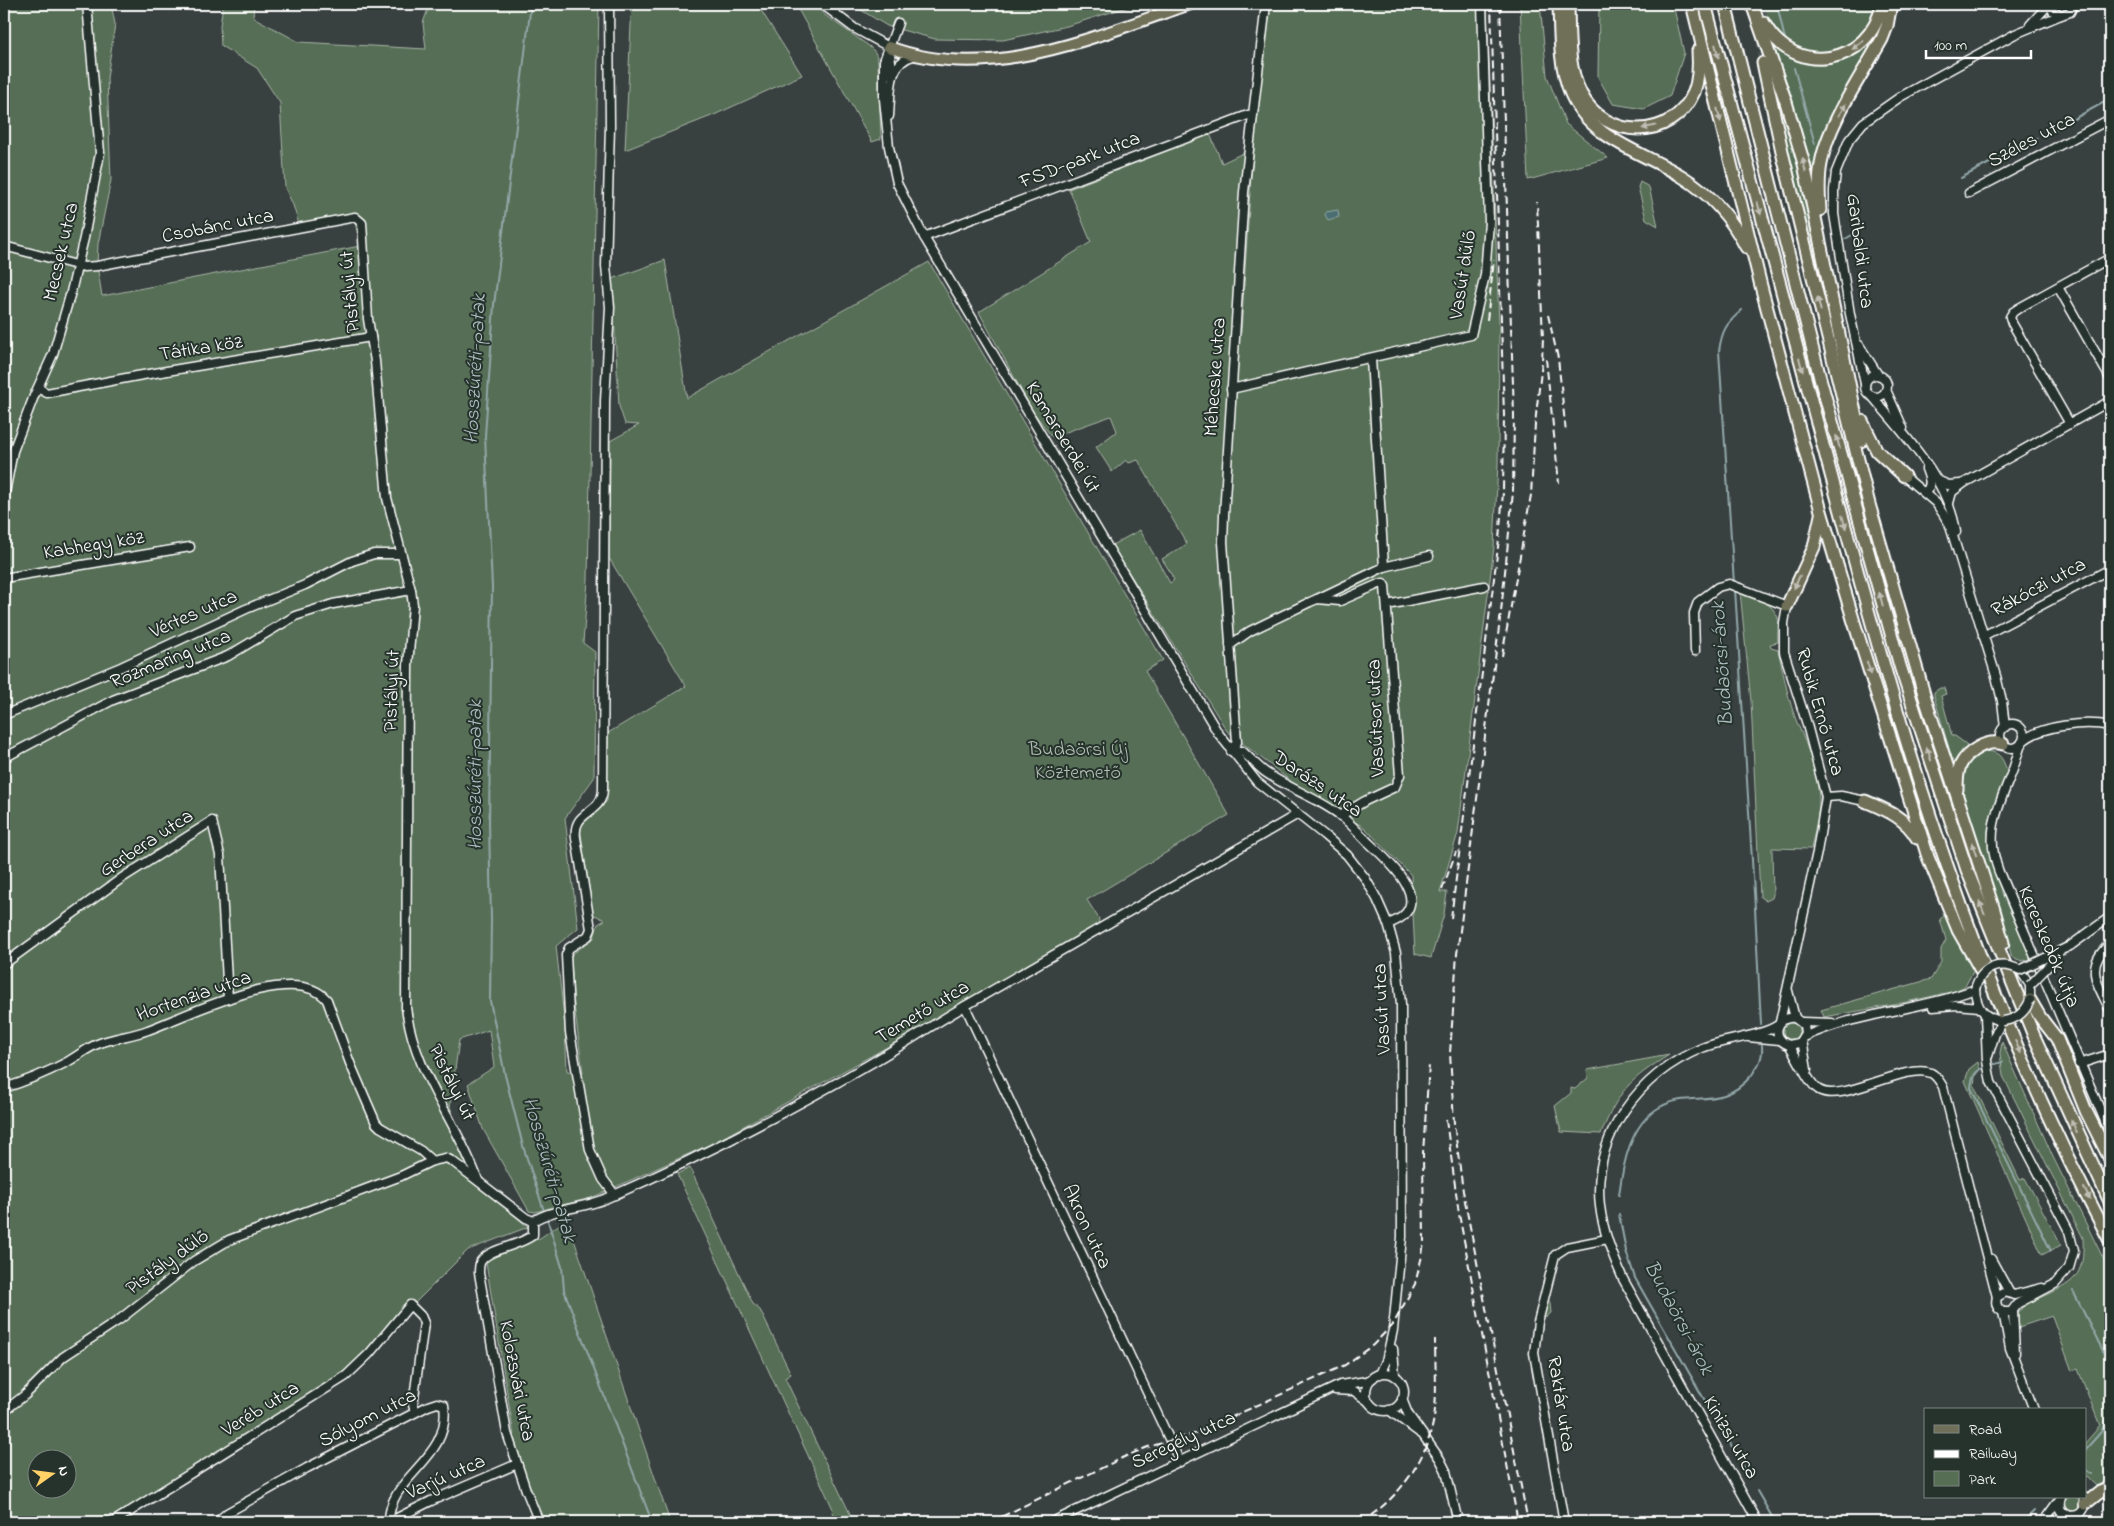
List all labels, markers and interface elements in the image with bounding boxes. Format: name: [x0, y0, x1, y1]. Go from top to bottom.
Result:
scale bar: [1926, 28, 2032, 60]
text: 100 m: [1934, 35, 1967, 57]
one-way arrow: [1852, 39, 1865, 50]
one-way arrow: [1714, 43, 1722, 58]
one-way arrow: [1838, 103, 1846, 117]
street label: Széles utca: [1983, 106, 2081, 176]
one-way arrow: [1715, 108, 1723, 123]
one-way arrow: [1640, 124, 1656, 132]
street label: FSD-park utca: [1014, 125, 1145, 198]
one-way arrow: [1800, 158, 1808, 173]
street label: Garibaldi utca: [1838, 192, 1880, 310]
street label: Mecsek utca: [37, 200, 87, 304]
one-way arrow: [1755, 200, 1763, 215]
street label: Csobánc utca: [160, 202, 276, 252]
street label: Vasút dűlő: [1442, 228, 1485, 323]
street label: Pistályi út: [333, 250, 369, 334]
water label: Hosszúréti-patak: [457, 292, 495, 445]
one-way arrow: [1815, 296, 1823, 311]
street label: Méhecske utca: [1197, 317, 1235, 437]
street label: Tátika köz: [157, 328, 245, 370]
one-way arrow: [1798, 357, 1806, 372]
street label: Kamaraerdei út: [1017, 377, 1107, 500]
one-way arrow: [1833, 434, 1841, 449]
one-way arrow: [1840, 514, 1848, 529]
street label: Kabhegy köz: [42, 524, 147, 569]
street label: Rákóczi utca: [1986, 551, 2092, 625]
one-way arrow: [1793, 575, 1801, 589]
street label: Vértes utca: [145, 583, 242, 648]
one-way arrow: [1877, 591, 1885, 606]
water label: Budaörsi-árok: [1704, 599, 1742, 728]
street label: Rozmaring utca: [106, 623, 236, 698]
street label: Rubik Ernő utca: [1787, 645, 1851, 779]
street label: Pistályi út: [377, 649, 409, 733]
street label: Vasútsor utca: [1360, 659, 1394, 778]
one-way arrow: [1865, 661, 1873, 676]
water label: Hosszúréti-patak: [461, 699, 491, 850]
park label: Budaörsi Új Köztemető: [1028, 736, 1128, 788]
street label: Darázs utca: [1265, 744, 1368, 826]
one-way arrow: [1924, 746, 1932, 761]
street label: Gerbera utca: [94, 803, 200, 885]
one-way arrow: [1970, 841, 1977, 856]
street label: Kereskedők útja: [2009, 882, 2087, 1012]
one-way arrow: [1977, 900, 1985, 915]
street label: Vasút utca: [1366, 963, 1400, 1056]
street label: Hortenzia utca: [133, 964, 255, 1030]
street label: Temető utca: [871, 974, 975, 1052]
street label: Pistályi út: [420, 1040, 482, 1127]
one-way arrow: [2015, 1040, 2023, 1054]
water label: Hosszúréti-patak: [514, 1094, 584, 1247]
one-way arrow: [2070, 1119, 2078, 1133]
street label: Akron utca: [1054, 1180, 1118, 1274]
one-way arrow: [2083, 1187, 2091, 1201]
street label: Pistály dűlő: [120, 1223, 216, 1303]
water label: Budaörsi-árok: [1635, 1255, 1721, 1381]
street label: Kolozsvári utca: [490, 1318, 542, 1444]
street label: Raktár utca: [1538, 1354, 1582, 1454]
street label: Veréb utca: [216, 1375, 306, 1446]
street label: Sólyom utca: [314, 1382, 422, 1456]
street label: Kinizsi utca: [1695, 1391, 1765, 1485]
street label: Seregély utca: [1127, 1404, 1241, 1479]
legend: [1924, 1408, 2086, 1498]
text: Road: [1969, 1419, 2002, 1441]
text: Railway: [1969, 1443, 2017, 1466]
north arrow: [28, 1448, 78, 1498]
street label: Varjú utca: [401, 1448, 491, 1509]
text: N: [52, 1464, 74, 1478]
text: Park: [1969, 1469, 1997, 1491]

